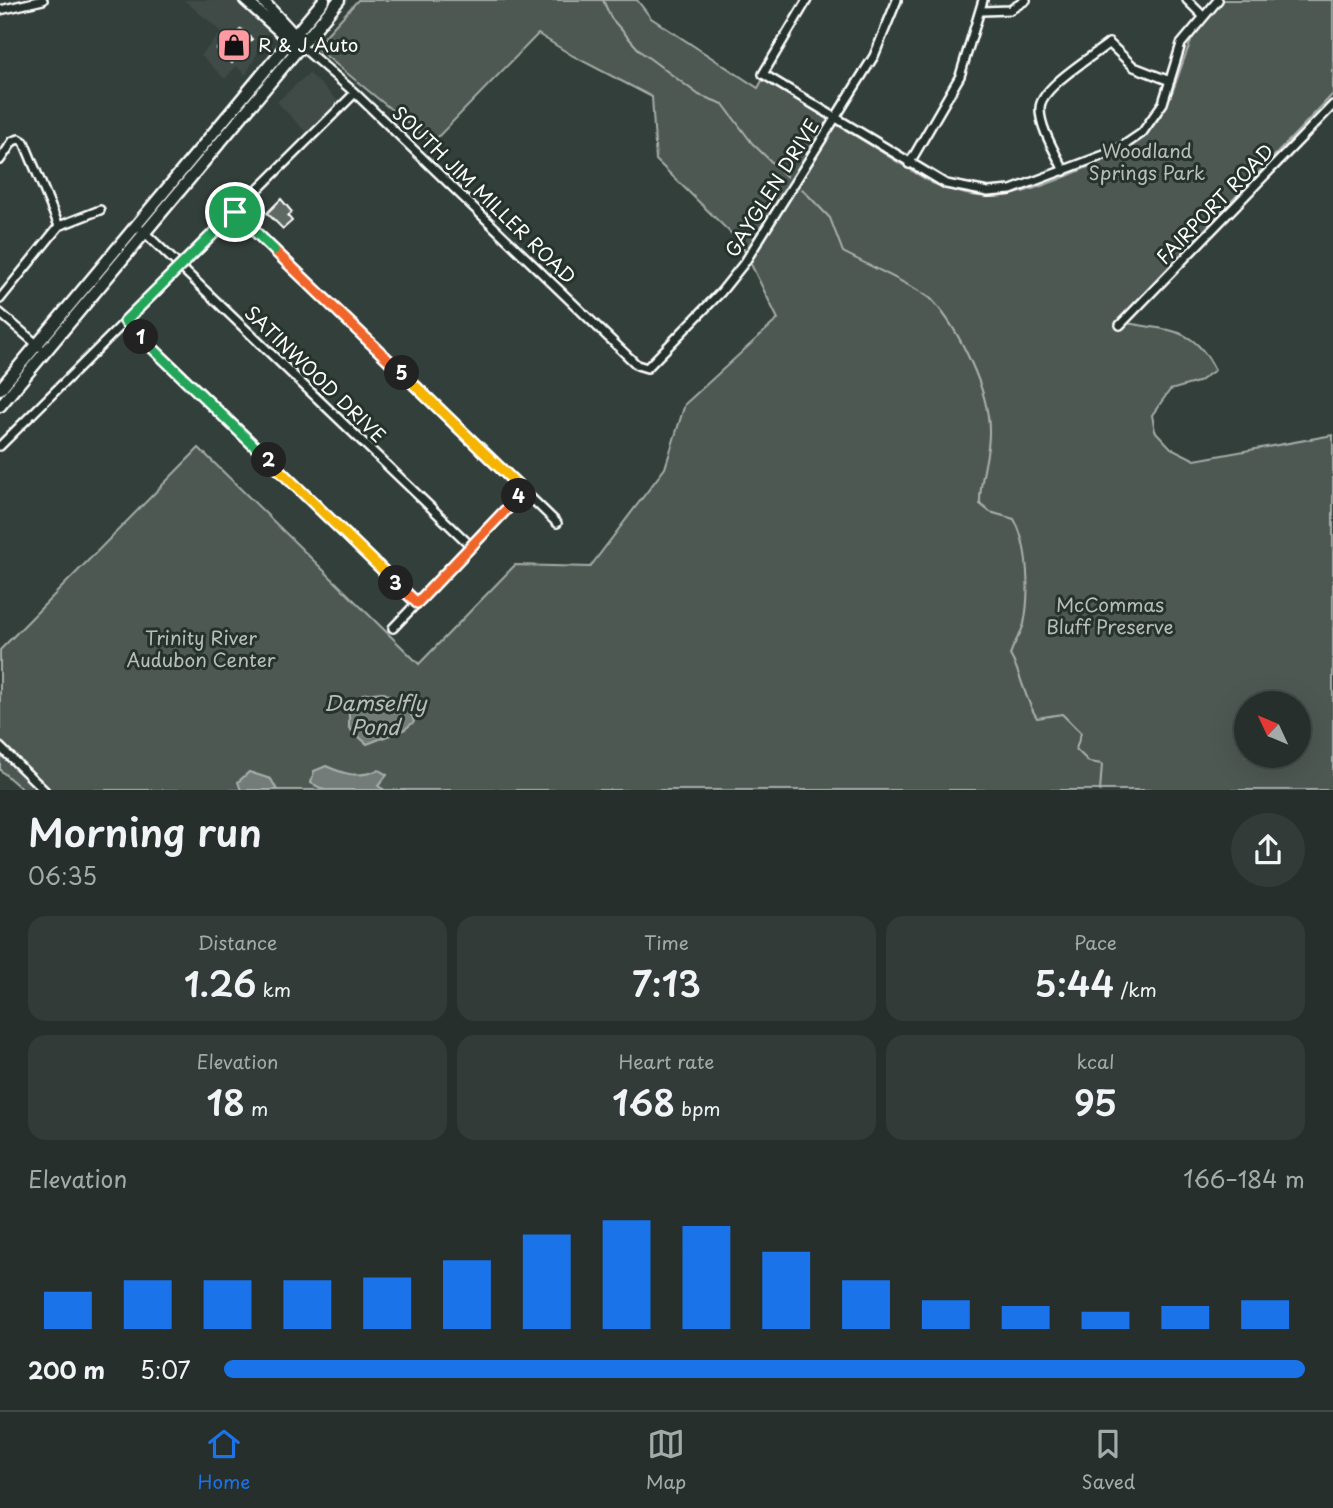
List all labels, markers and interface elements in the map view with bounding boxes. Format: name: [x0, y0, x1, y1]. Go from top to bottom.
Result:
shop icon: R & J Auto: [215, 26, 253, 64]
place label: R & J Auto: [258, 30, 358, 58]
street label: SOUTH JIM MILLER ROAD: [387, 99, 583, 290]
street label: GAYGLEN DRIVE: [717, 113, 825, 262]
park label: Woodland Springs Park: [1089, 136, 1206, 186]
street label: FAIRPORT ROAD: [1149, 137, 1279, 270]
pin: [205, 182, 265, 242]
icon: arrive: [216, 193, 254, 231]
street label: SATINWOOD DRIVE: [239, 298, 393, 448]
pin: 1: [124, 320, 158, 354]
text: 1: [136, 322, 145, 350]
pin: 5: [384, 356, 420, 390]
text: 5: [395, 358, 408, 386]
pin: 2: [252, 442, 286, 477]
text: 2: [262, 445, 275, 473]
pin: 4: [502, 478, 536, 514]
text: 4: [512, 481, 525, 509]
pin: 3: [378, 566, 414, 600]
text: 3: [389, 568, 402, 596]
park label: McCommas Bluff Preserve: [1046, 590, 1174, 640]
park label: Trinity River Audubon Center: [126, 623, 276, 673]
water label: Damselfly Pond: [324, 686, 429, 742]
north arrow: [1234, 691, 1311, 768]
map controls: [1234, 691, 1311, 768]
text: Morning run: [28, 803, 262, 860]
button: share: [1231, 813, 1305, 887]
text: 06:35: [28, 858, 97, 893]
text: Distance: [198, 928, 277, 956]
text: Time: [644, 928, 689, 956]
text: Pace: [1074, 928, 1117, 956]
text: 1.26: [184, 956, 256, 1009]
text: 7:13: [632, 956, 701, 1009]
text: 5:44: [1034, 956, 1114, 1009]
text: km: [256, 975, 291, 1003]
text: /km: [1114, 975, 1157, 1003]
text: Elevation: [197, 1047, 278, 1075]
text: Heart rate: [619, 1047, 714, 1075]
text: kcal: [1077, 1047, 1114, 1075]
text: 18: [207, 1075, 245, 1128]
text: 168: [612, 1075, 675, 1128]
text: 95: [1074, 1075, 1117, 1128]
text: m: [245, 1094, 268, 1122]
text: bpm: [675, 1094, 721, 1122]
text: Elevation: [28, 1161, 127, 1196]
text: 166–184 m: [1183, 1161, 1305, 1196]
text: 200 m: [28, 1352, 105, 1387]
text: 5:07: [140, 1352, 191, 1387]
tab: Home: [198, 1425, 250, 1495]
tab: Map: [646, 1425, 686, 1495]
tab: Saved: [1081, 1425, 1135, 1495]

